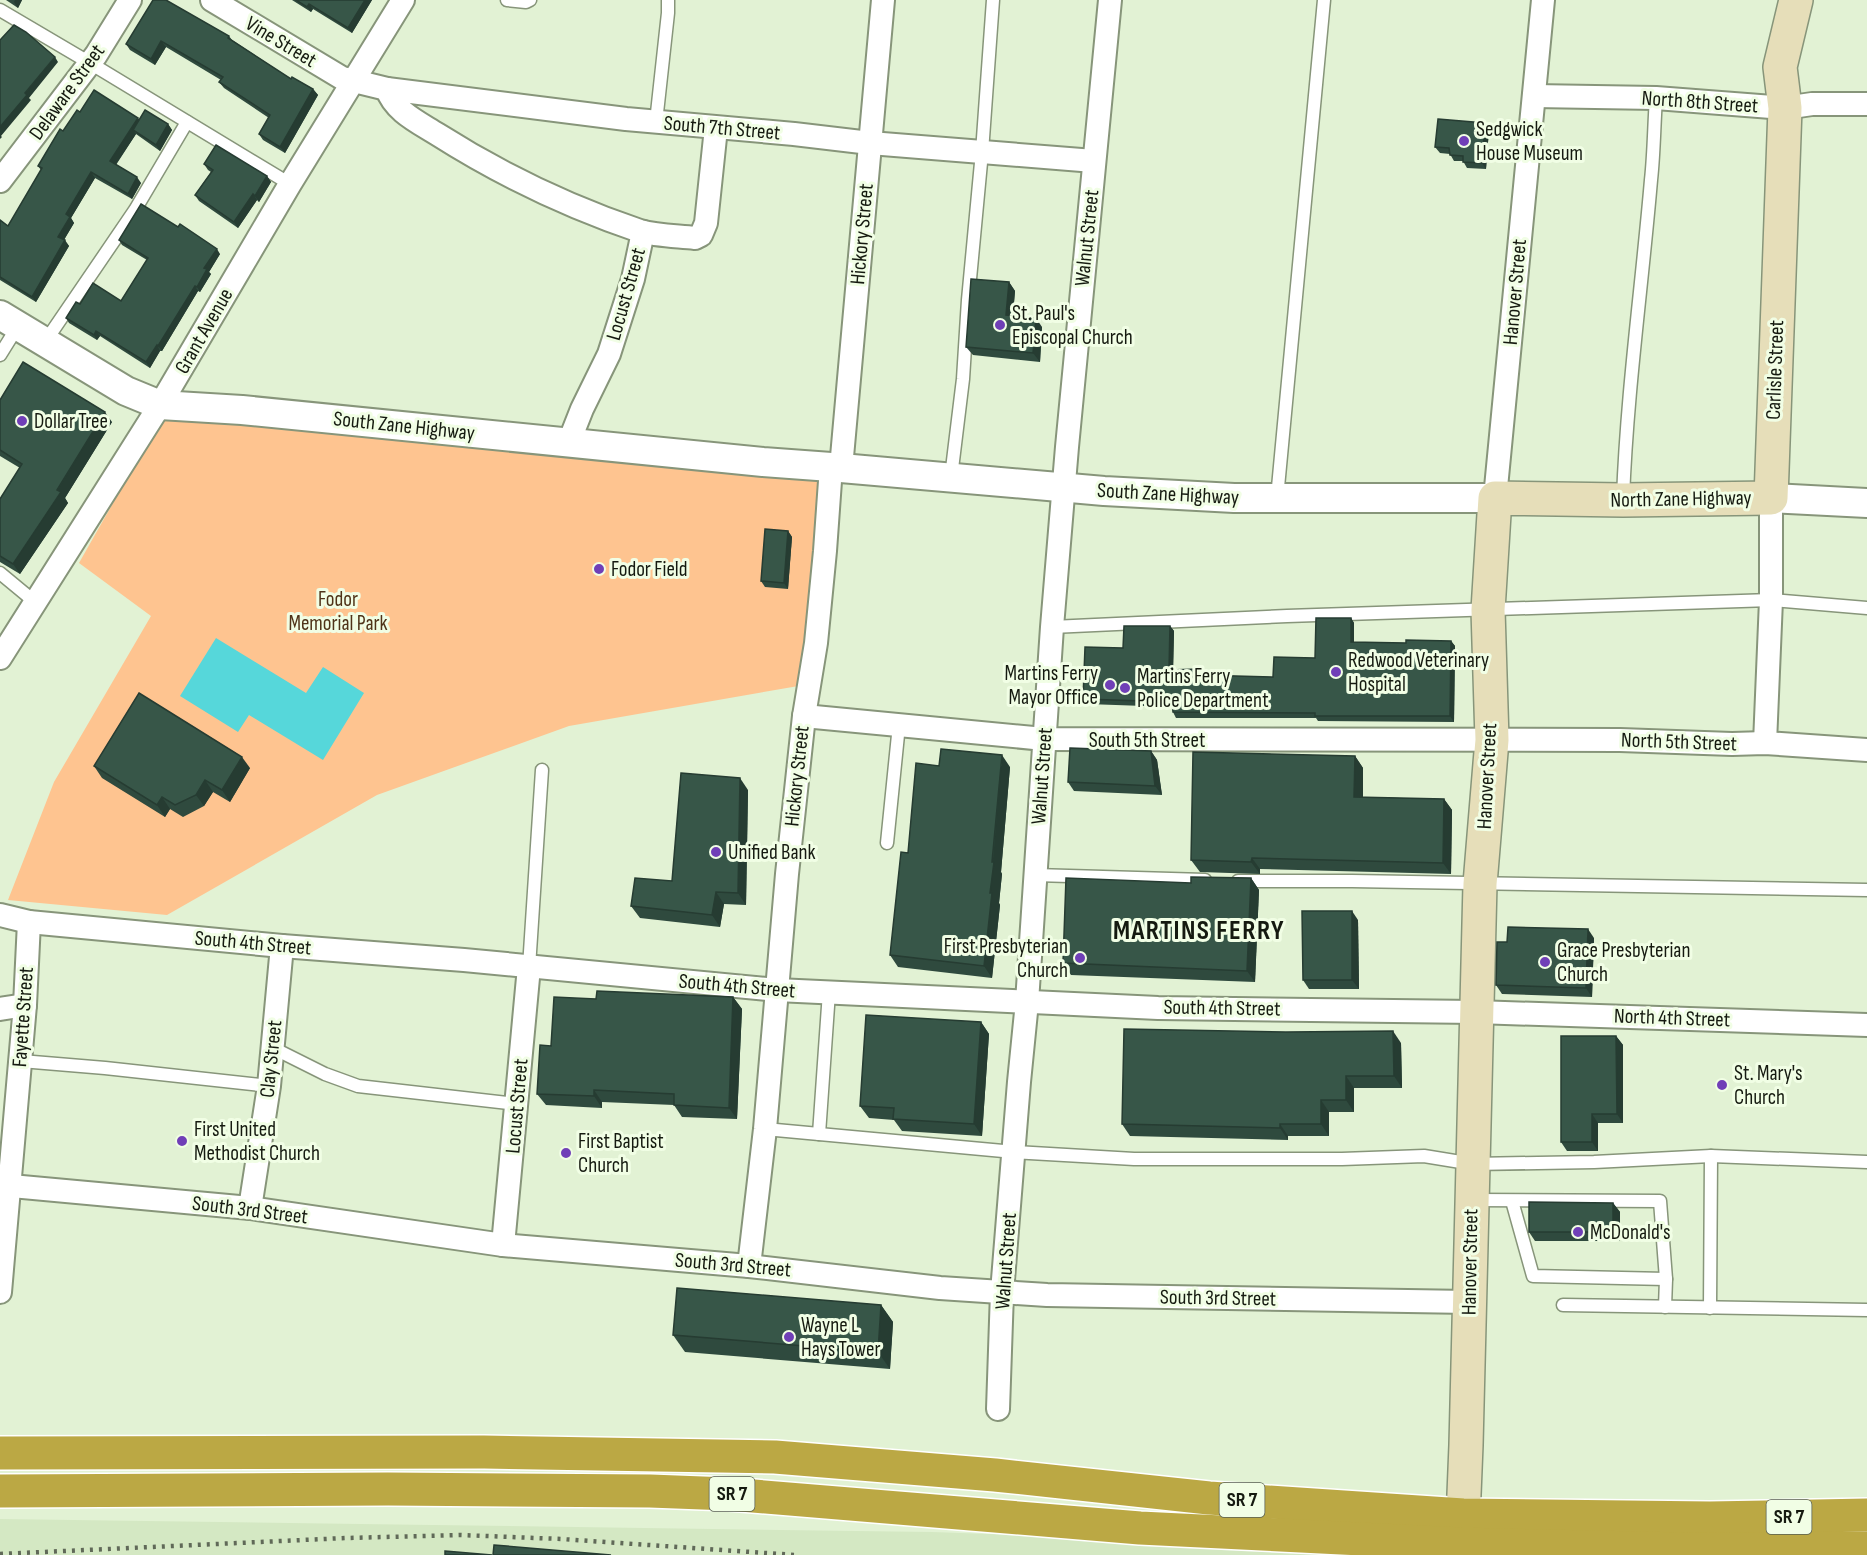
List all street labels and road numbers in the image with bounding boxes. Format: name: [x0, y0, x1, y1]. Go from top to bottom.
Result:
street label: Vine Street: [241, 11, 321, 73]
street label: Delaware Street: [24, 39, 110, 145]
street label: North 8th Street: [1641, 85, 1759, 119]
street label: South 7th Street: [663, 110, 781, 146]
street label: Hickory Street: [845, 182, 879, 286]
street label: Walnut Street: [1070, 188, 1104, 288]
street label: Hanover Street: [1498, 238, 1532, 346]
street label: Locust Street: [601, 245, 651, 343]
street label: Grant Avenue: [170, 284, 238, 378]
street label: Carlisle Street: [1761, 320, 1789, 420]
street label: South Zane Highway: [332, 406, 476, 446]
street label: South Zane Highway: [1096, 478, 1240, 510]
street label: North Zane Highway: [1610, 485, 1752, 513]
street label: Hanover Street: [1472, 722, 1502, 830]
street label: Hickory Street: [779, 724, 815, 828]
street label: Walnut Street: [1026, 727, 1058, 825]
street label: North 5th Street: [1621, 727, 1737, 757]
street label: South 5th Street: [1089, 728, 1205, 753]
street label: South 4th Street: [194, 925, 312, 961]
street label: Fayette Street: [7, 966, 39, 1068]
street label: South 4th Street: [678, 968, 796, 1004]
street label: South 4th Street: [1163, 994, 1281, 1022]
street label: North 4th Street: [1613, 1003, 1731, 1033]
street label: Clay Street: [255, 1019, 287, 1099]
street label: Locust Street: [500, 1058, 534, 1154]
street label: South 3rd Street: [191, 1191, 309, 1229]
street label: Hanover Street: [1457, 1209, 1483, 1315]
street label: Walnut Street: [990, 1212, 1022, 1310]
street label: South 3rd Street: [674, 1247, 792, 1283]
street label: South 3rd Street: [1160, 1284, 1276, 1312]
road number: SR 7: [710, 1477, 754, 1511]
road number: SR 7: [1220, 1483, 1264, 1517]
road number: SR 7: [1766, 1500, 1812, 1534]

